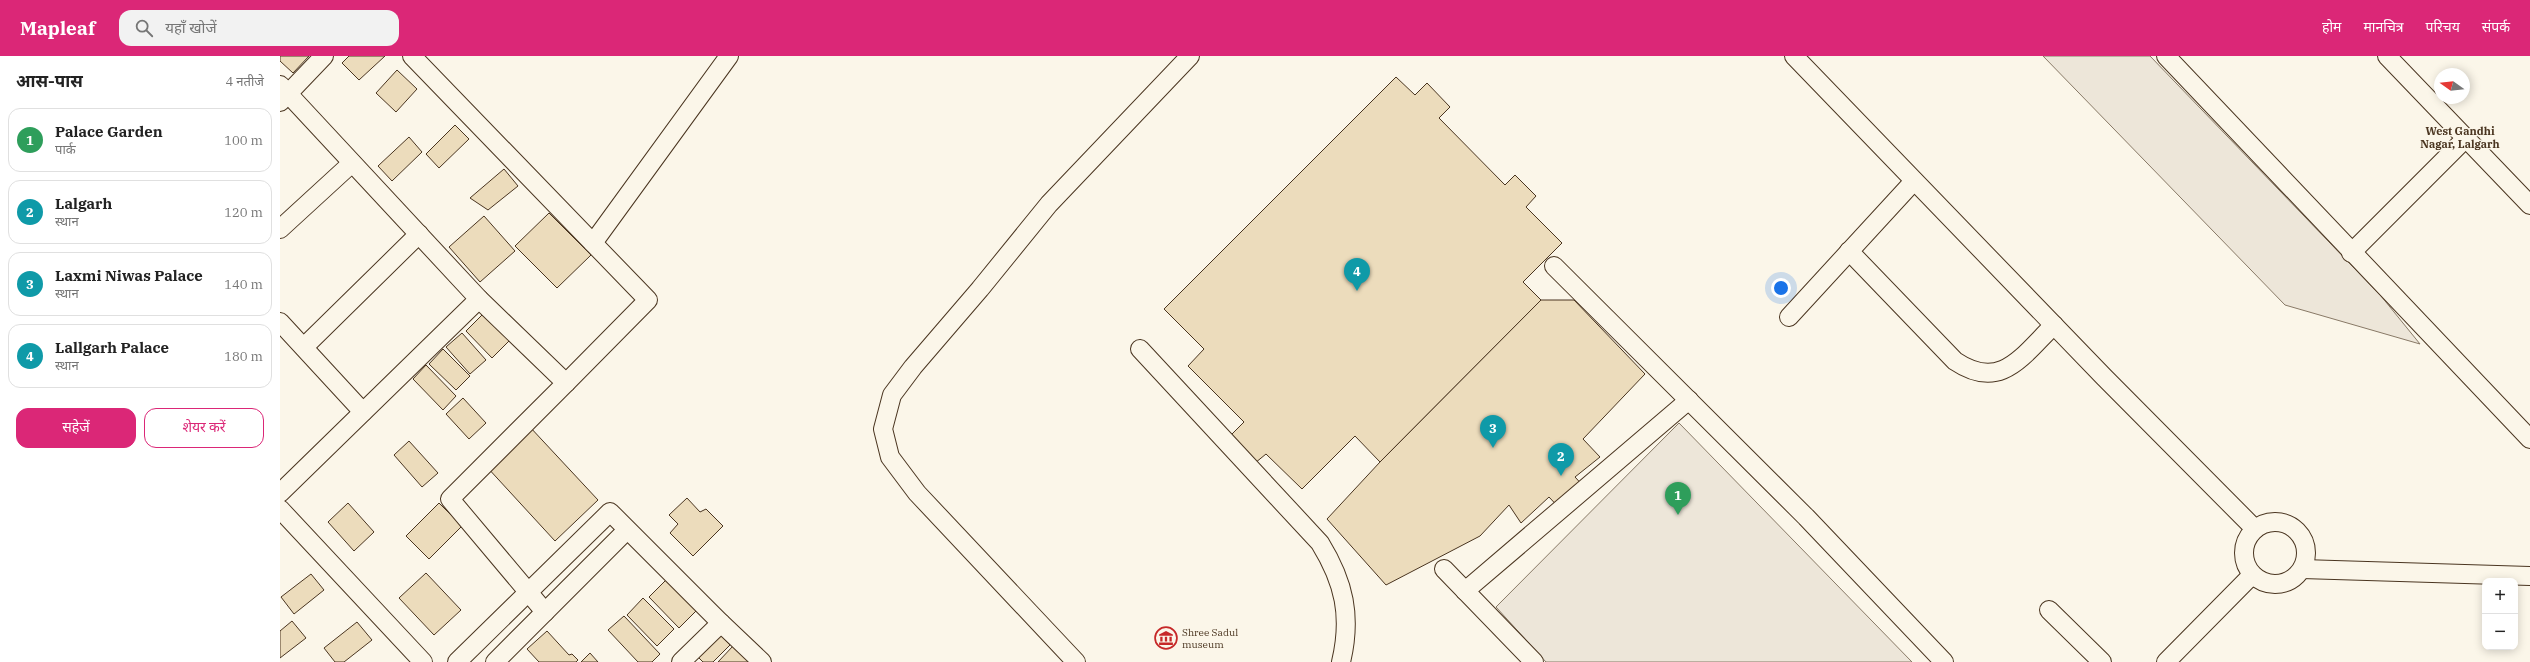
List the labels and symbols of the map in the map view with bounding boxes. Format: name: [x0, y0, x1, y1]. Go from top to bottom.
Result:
north arrow: [2434, 68, 2470, 104]
district label: West Gandhi Nagar, Lalgarh: [2420, 124, 2500, 151]
pin: 4: [1344, 258, 1370, 291]
your location: [1771, 278, 1791, 298]
pin: 3: [1480, 415, 1506, 448]
pin: 2: [1548, 443, 1574, 476]
pin: 1: [1665, 482, 1691, 515]
museum icon: Shree Sadul museum: [1153, 625, 1179, 651]
place label: Shree Sadul museum: [1182, 626, 1238, 651]

